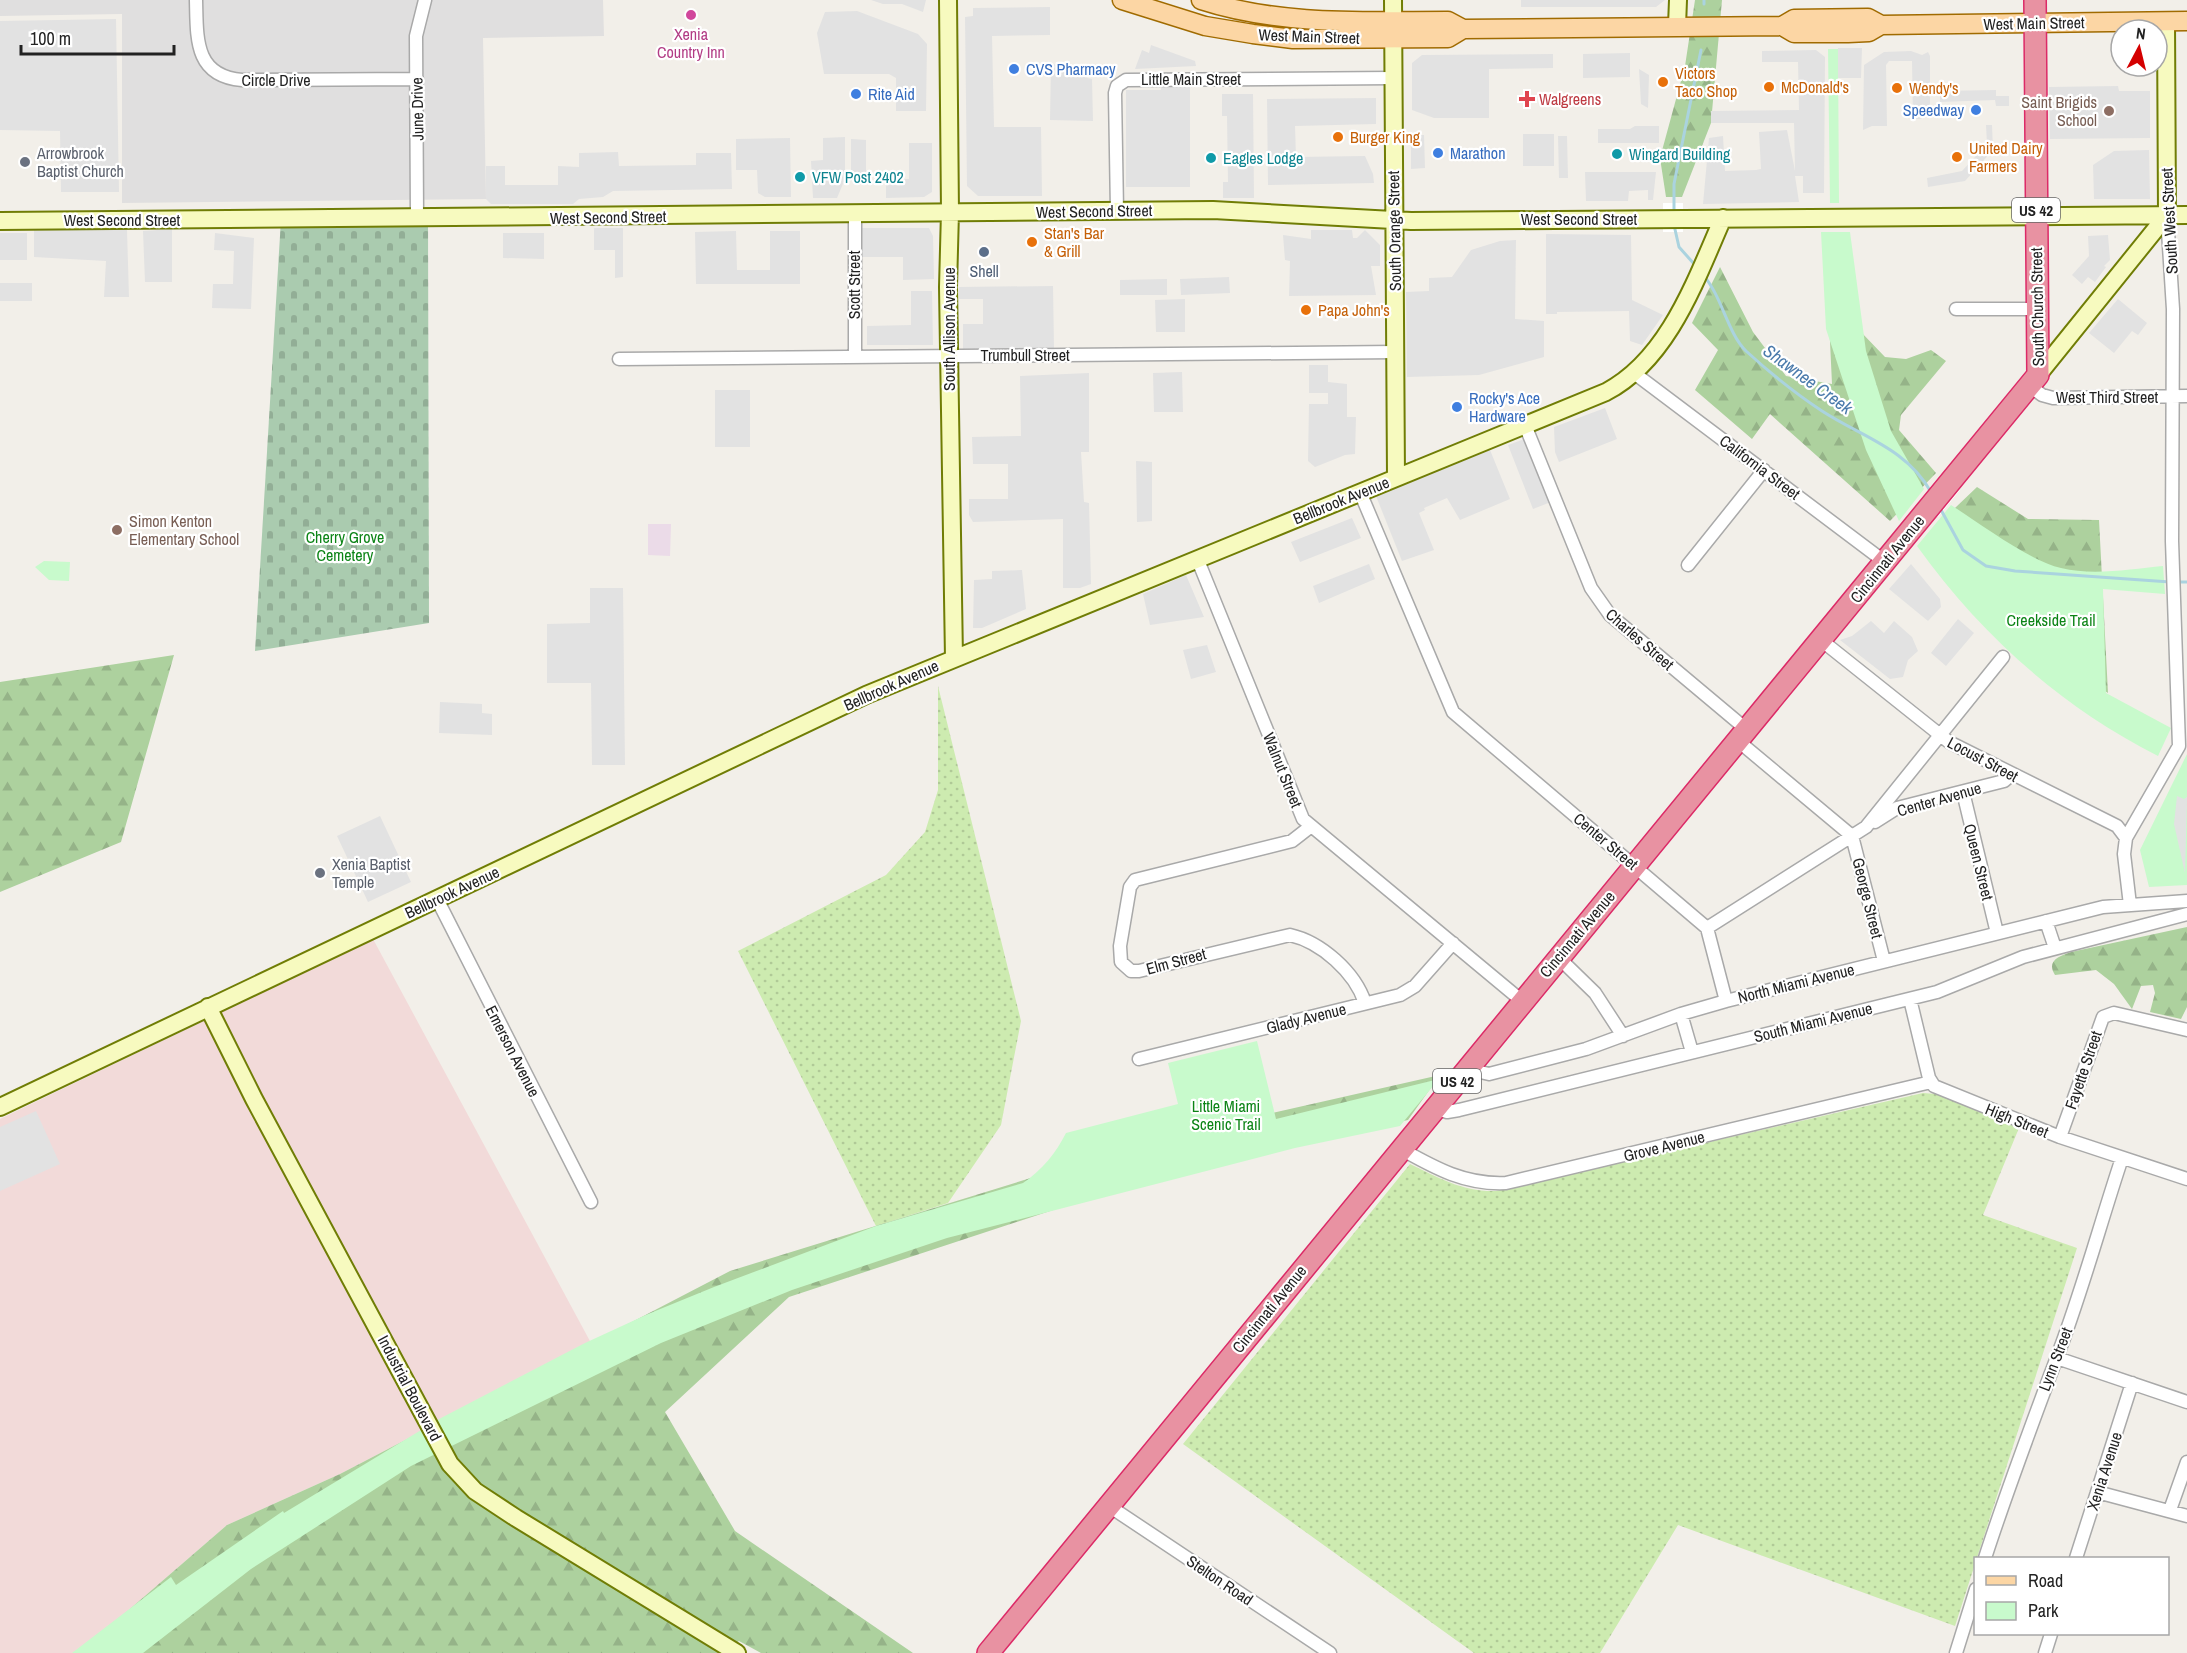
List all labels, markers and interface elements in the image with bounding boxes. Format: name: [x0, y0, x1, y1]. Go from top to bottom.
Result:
marker: Xenia Country Inn: [684, 8, 698, 22]
street label: West Main Street: [1983, 11, 2085, 35]
scale bar: [21, 18, 174, 56]
north arrow: [2109, 18, 2169, 78]
text: N: [2135, 22, 2147, 45]
place label: Xenia Country Inn: [657, 23, 725, 63]
street label: West Main Street: [1258, 23, 1360, 49]
text: 100 m: [30, 26, 71, 51]
place label: CVS Pharmacy: [1026, 58, 1116, 80]
marker: CVS Pharmacy: [1007, 62, 1021, 76]
place label: Victors Taco Shop: [1675, 62, 1737, 102]
street label: Little Main Street: [1141, 68, 1241, 90]
street label: Circle Drive: [241, 69, 311, 91]
marker: Victors Taco Shop: [1656, 75, 1670, 89]
place label: McDonald's: [1781, 76, 1849, 98]
street label: June Drive: [405, 77, 429, 141]
place label: Wendy's: [1909, 77, 1959, 99]
marker: McDonald's: [1762, 80, 1776, 94]
marker: Wendy's: [1890, 81, 1904, 95]
place label: Rite Aid: [868, 83, 915, 105]
marker: Rite Aid: [849, 87, 863, 101]
place label: Walgreens: [1539, 88, 1601, 110]
place label: Saint Brigids School: [2021, 91, 2097, 131]
marker: Walgreens: [1520, 92, 1534, 106]
place label: Speedway: [1903, 99, 1964, 121]
marker: Speedway: [1969, 103, 1983, 117]
marker: Saint Brigids School: [2102, 104, 2116, 118]
place label: Burger King: [1350, 126, 1421, 148]
marker: Burger King: [1331, 130, 1345, 144]
place label: United Dairy Farmers: [1969, 137, 2043, 177]
place label: Arrowbrook Baptist Church: [36, 142, 124, 182]
place label: Marathon: [1450, 142, 1505, 164]
place label: Wingard Building: [1629, 143, 1731, 165]
marker: Marathon: [1431, 146, 1445, 160]
place label: Eagles Lodge: [1223, 147, 1303, 169]
marker: Wingard Building: [1610, 147, 1624, 161]
marker: United Dairy Farmers: [1950, 150, 1964, 164]
marker: Eagles Lodge: [1204, 151, 1218, 165]
marker: Arrowbrook Baptist Church: [18, 155, 32, 169]
place label: VFW Post 2402: [812, 166, 904, 188]
street label: South West Street: [2155, 167, 2183, 275]
marker: VFW Post 2402: [793, 170, 807, 184]
street label: South Orange Street: [1382, 170, 1406, 291]
road number: US 42: [2012, 198, 2060, 222]
street label: West Second Street: [1036, 199, 1153, 223]
street label: West Second Street: [550, 205, 667, 229]
street label: West Second Street: [1521, 208, 1638, 230]
street label: West Second Street: [64, 209, 181, 231]
place label: Stan's Bar & Grill: [1044, 222, 1105, 262]
marker: Stan's Bar & Grill: [1025, 235, 1039, 249]
marker: Shell: [977, 245, 991, 259]
street label: South Church Street: [2025, 247, 2049, 367]
street label: Scott Street: [843, 250, 865, 319]
place label: Shell: [969, 260, 999, 282]
street label: South Allison Avenue: [938, 267, 960, 391]
place label: Papa John's: [1318, 299, 1390, 321]
marker: Papa John's: [1299, 303, 1313, 317]
water label: Shawnee Creek: [1758, 338, 1858, 420]
street label: Trumbull Street: [980, 344, 1070, 366]
street label: West Third Street: [2056, 386, 2159, 408]
place label: Rocky's Ace Hardware: [1469, 387, 1540, 427]
marker: Rocky's Ace Hardware: [1450, 400, 1464, 414]
street label: California Street: [1715, 429, 1805, 505]
street label: Bellbrook Avenue: [1290, 471, 1392, 529]
place label: Simon Kenton Elementary School: [129, 510, 239, 550]
street label: Cincinnati Avenue: [1845, 510, 1929, 608]
marker: Simon Kenton Elementary School: [110, 523, 124, 537]
park label: Cherry Grove Cemetery: [306, 526, 384, 566]
street label: Charles Street: [1601, 603, 1679, 675]
park label: Creekside Trail: [2007, 609, 2096, 631]
street label: Bellbrook Avenue: [840, 654, 942, 716]
street label: Walnut Street: [1258, 729, 1308, 811]
street label: Locust Street: [1944, 731, 2023, 787]
street label: Center Avenue: [1894, 776, 1984, 822]
street label: Center Street: [1569, 807, 1643, 875]
street label: Queen Street: [1959, 821, 1999, 903]
place label: Xenia Baptist Temple: [332, 853, 411, 893]
street label: George Street: [1847, 855, 1889, 941]
street label: Bellbrook Avenue: [401, 861, 503, 923]
marker: Xenia Baptist Temple: [313, 866, 327, 880]
street label: Cincinnati Avenue: [1534, 886, 1620, 982]
street label: Elm Street: [1144, 942, 1209, 980]
street label: North Miami Avenue: [1735, 958, 1857, 1008]
street label: Glady Avenue: [1264, 997, 1348, 1039]
street label: South Miami Avenue: [1751, 997, 1875, 1047]
street label: Emerson Avenue: [481, 1002, 545, 1100]
street label: Fayette Street: [2059, 1027, 2107, 1112]
road number: US 42: [1433, 1069, 1481, 1093]
park label: Little Miami Scenic Trail: [1191, 1095, 1261, 1135]
street label: High Street: [1982, 1097, 2052, 1143]
street label: Grove Avenue: [1621, 1125, 1707, 1167]
street label: Cincinnati Avenue: [1227, 1260, 1311, 1358]
street label: Lynn Street: [2033, 1324, 2077, 1394]
street label: Industrial Boulevard: [373, 1331, 447, 1445]
street label: Xenia Avenue: [2081, 1429, 2127, 1513]
street label: Stelton Road: [1182, 1550, 1258, 1610]
legend: [1974, 1557, 2169, 1635]
text: Road: [2028, 1568, 2063, 1593]
text: Park: [2028, 1598, 2059, 1623]

